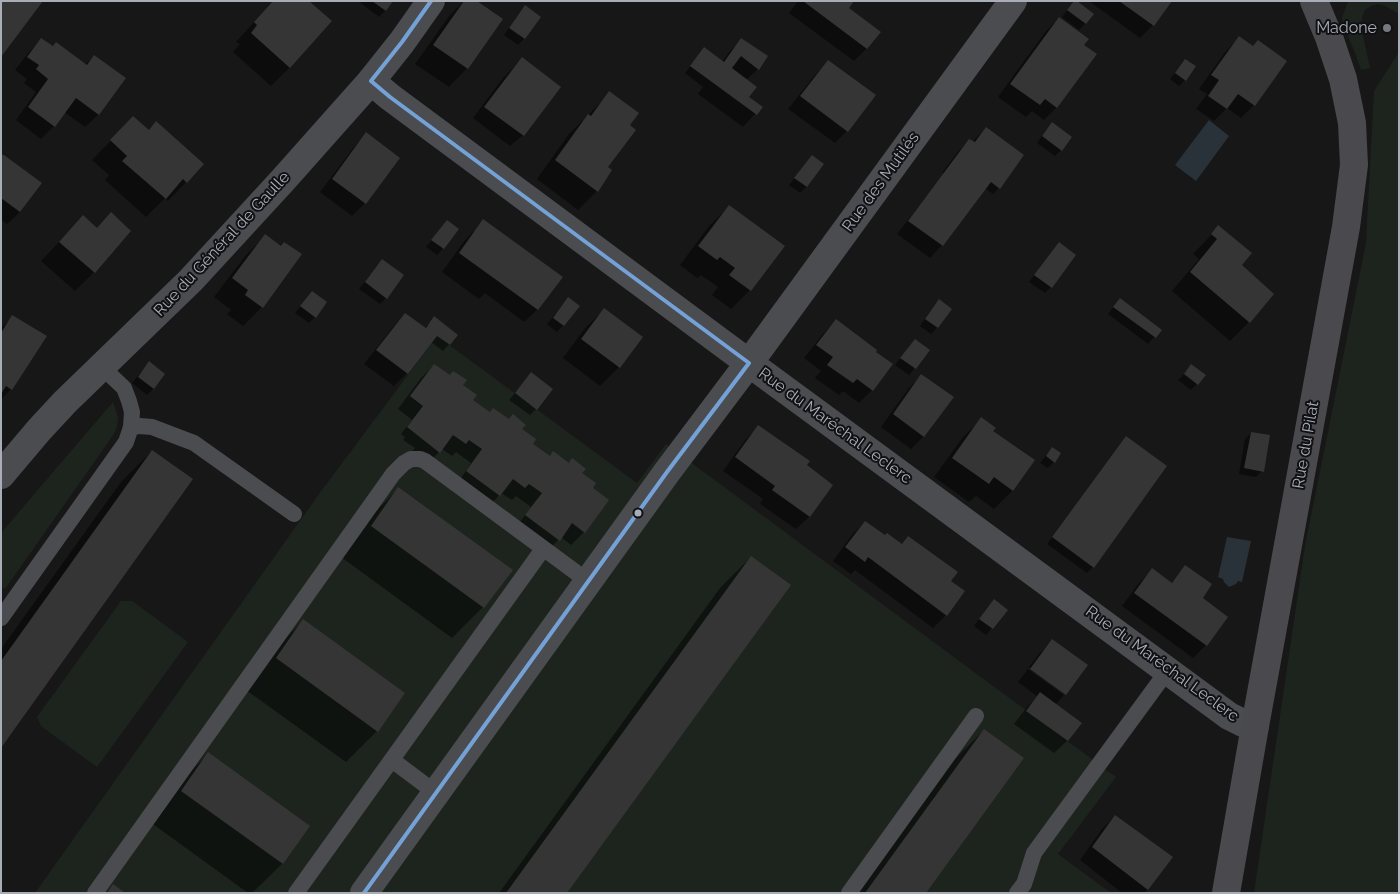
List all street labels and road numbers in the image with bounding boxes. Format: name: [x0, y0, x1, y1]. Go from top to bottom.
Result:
street label: Rue des Mutilés: [838, 129, 924, 235]
street label: Rue du Général de Gaulle: [150, 168, 294, 320]
street label: Rue du Maréchal Leclerc: [755, 364, 915, 488]
street label: Rue du Pilat: [1289, 400, 1323, 490]
street label: Rue du Maréchal Leclerc: [1082, 602, 1242, 726]

